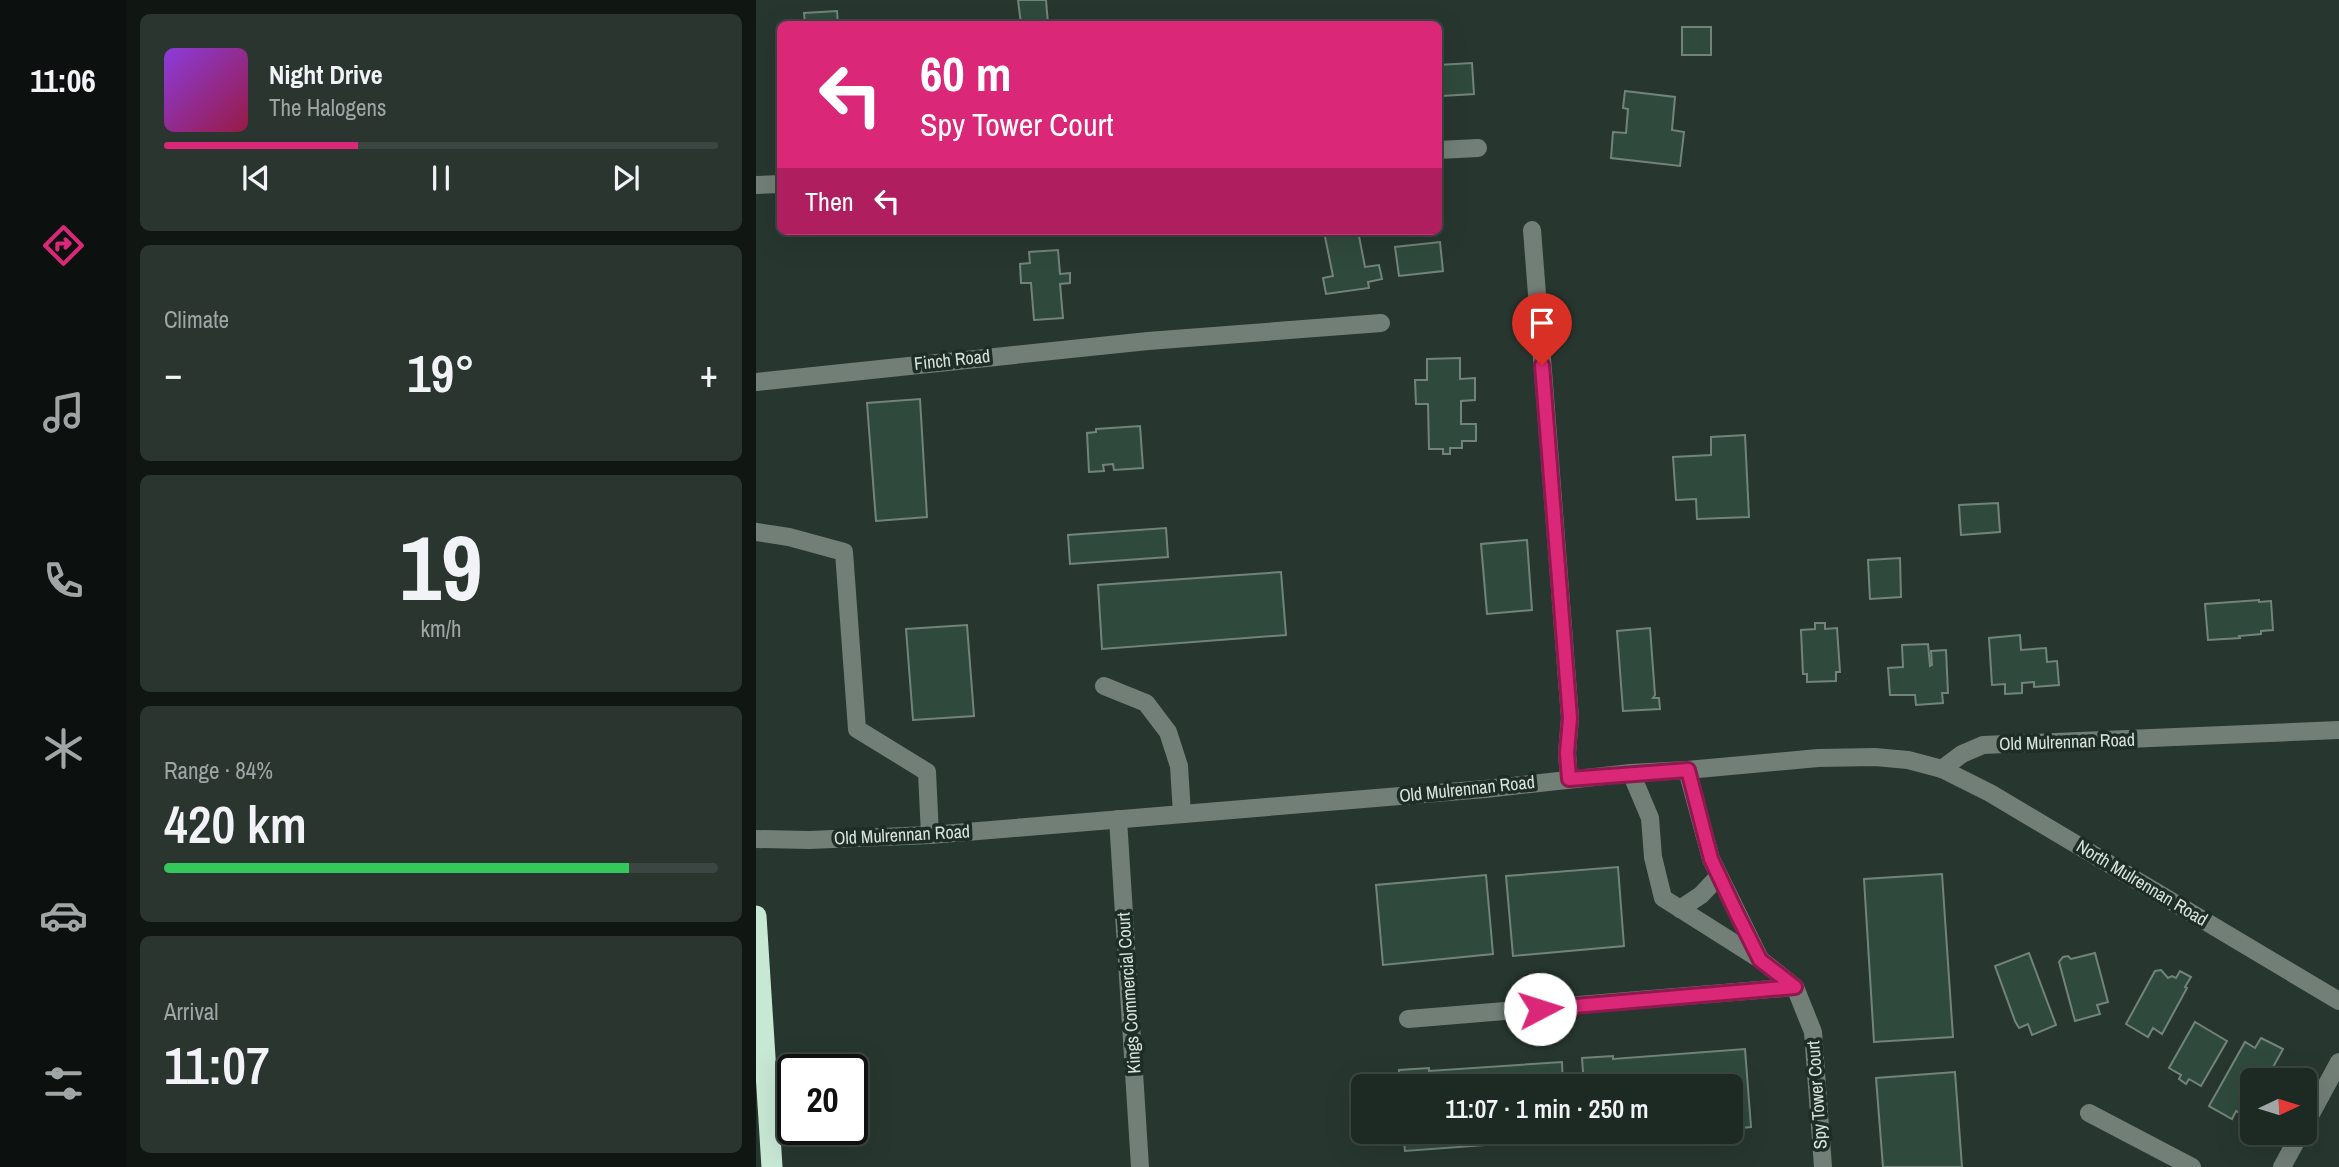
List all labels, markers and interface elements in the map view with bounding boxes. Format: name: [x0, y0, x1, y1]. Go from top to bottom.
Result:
text: 60 m: [920, 40, 1012, 106]
icon: left: [805, 49, 896, 140]
text: Night Drive: [269, 57, 383, 92]
text: 11:06: [30, 59, 96, 102]
text: The Halogens: [269, 92, 386, 123]
text: Spy Tower Court: [920, 103, 1114, 146]
icon: previous: [237, 159, 275, 197]
icon: pause: [422, 159, 460, 197]
icon: next: [607, 159, 645, 197]
icon: left: [868, 182, 906, 220]
text: Then: [805, 184, 854, 219]
icon: directions: [39, 221, 88, 270]
pin: [1512, 293, 1572, 365]
text: Climate: [164, 304, 229, 335]
icon: arrive: [1523, 304, 1561, 342]
text: 19°: [407, 338, 475, 408]
street label: Finch Road: [913, 343, 991, 376]
text: −: [164, 348, 182, 399]
text: +: [700, 348, 718, 399]
icon: music: [39, 388, 88, 437]
text: 19: [400, 506, 483, 628]
icon: phone: [39, 556, 88, 605]
text: km/h: [421, 613, 461, 644]
icon: climate: [39, 724, 88, 773]
street label: Old Mulrennan Road: [1998, 727, 2135, 756]
text: Range · 84%: [164, 755, 273, 786]
street label: Old Mulrennan Road: [1398, 769, 1536, 808]
text: 420 km: [164, 789, 307, 859]
street label: Old Mulrennan Road: [833, 818, 971, 851]
street label: North Mulrennan Road: [2072, 833, 2213, 932]
icon: car: [39, 891, 88, 940]
street label: Kings Commercial Court: [1110, 912, 1147, 1075]
position arrow: [1503, 972, 1577, 1046]
text: Arrival: [164, 996, 219, 1027]
text: 11:07: [164, 1030, 270, 1100]
street label: Spy Tower Court: [1800, 1040, 1833, 1150]
speed limit sign: 20: [777, 1054, 868, 1145]
icon: filters: [39, 1059, 88, 1108]
north arrow: [2240, 1068, 2317, 1144]
map controls: [2240, 1068, 2317, 1145]
text: 11:07 · 1 min · 250 m: [1445, 1091, 1649, 1126]

